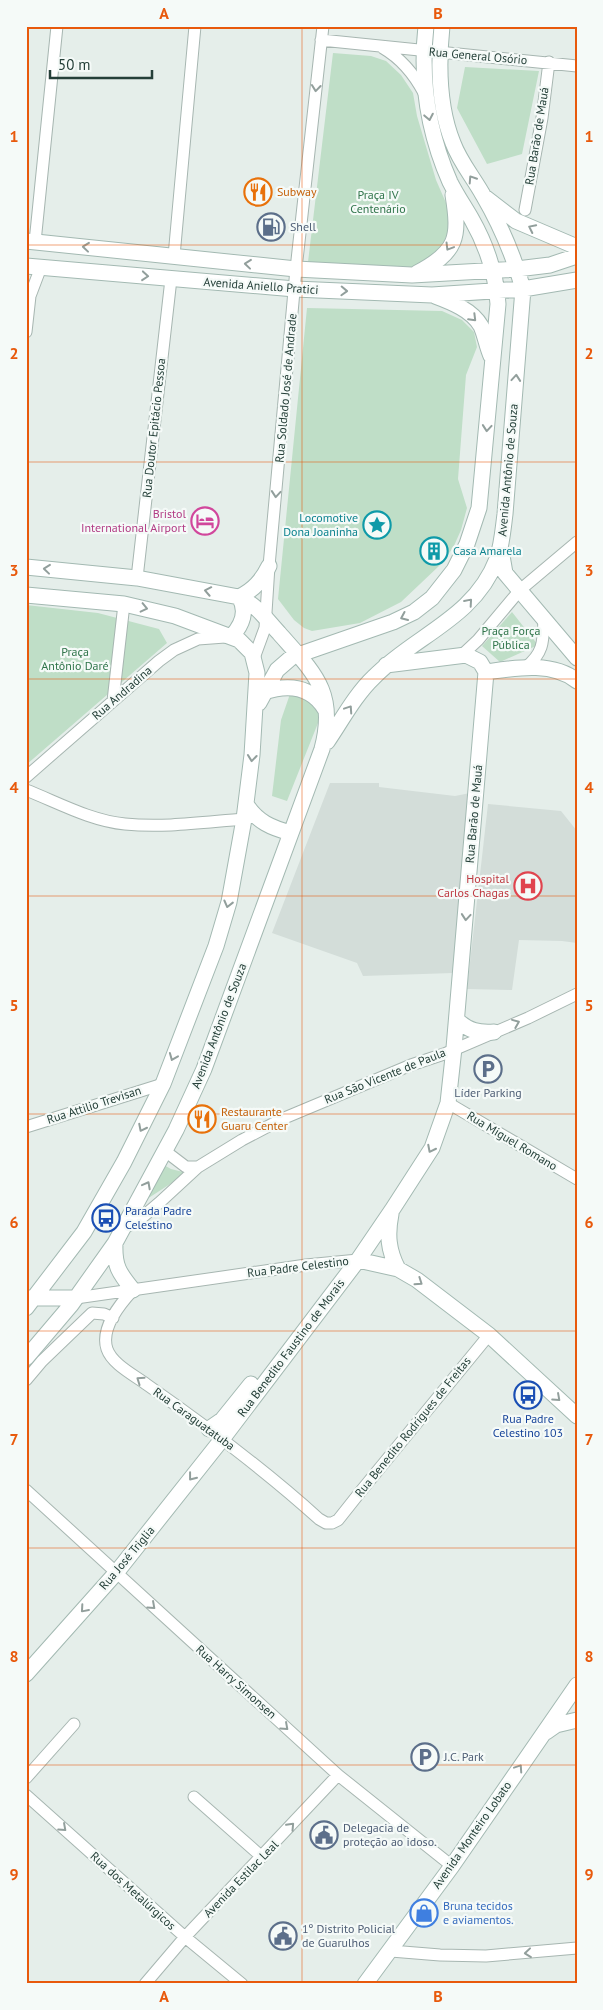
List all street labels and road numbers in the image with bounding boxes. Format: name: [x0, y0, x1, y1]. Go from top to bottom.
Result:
street label: Rua General Osório: [428, 44, 528, 67]
street label: Rua Barão de Mauá: [521, 86, 552, 186]
street label: Avenida Aniello Pratici: [203, 274, 319, 297]
street label: Rua Soldado José de Andrade: [272, 313, 299, 463]
street label: Rua Doutor Epitácio Pessoa: [139, 357, 168, 499]
street label: Avenida Antônio de Souza: [494, 403, 521, 537]
street label: Rua Andradina: [89, 662, 155, 723]
street label: Rua Barão de Mauá: [462, 764, 485, 864]
street label: Avenida Antônio de Souza: [188, 961, 249, 1091]
street label: Rua São Vicente de Paula: [322, 1044, 448, 1107]
street label: Rua Attilio Trevisan: [45, 1082, 143, 1127]
street label: Rua Miguel Romano: [464, 1108, 560, 1173]
street label: Rua Padre Celestino: [246, 1253, 350, 1280]
street label: Rua Benedito Faustino de Morais: [234, 1276, 347, 1420]
street label: Rua Benedito Rodrigues de Freitas: [351, 1354, 474, 1500]
street label: Rua Caraguatatuba: [151, 1384, 238, 1453]
street label: Rua José Triglia: [96, 1523, 158, 1593]
street label: Rua Harry Simonsen: [193, 1642, 280, 1722]
street label: Avenida Monteiro Lobato: [429, 1778, 514, 1891]
street label: Avenida Estilac Leal: [200, 1837, 282, 1920]
street label: Rua dos Metalúrgicos: [88, 1848, 179, 1933]

